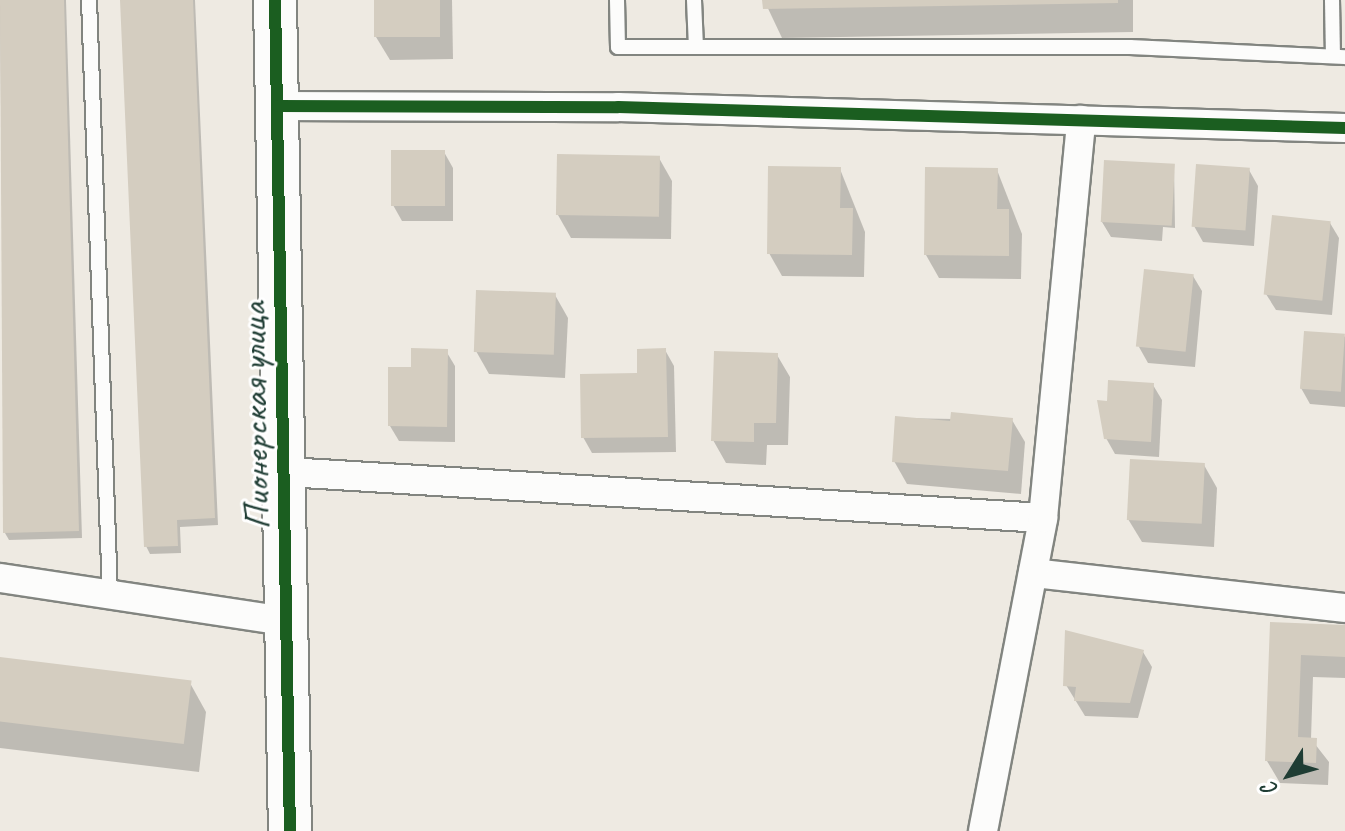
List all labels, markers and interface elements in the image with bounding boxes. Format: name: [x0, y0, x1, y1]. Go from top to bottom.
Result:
street label: Пионерская улица: [230, 300, 280, 532]
north arrow: [1249, 735, 1329, 815]
text: С: [1255, 777, 1284, 802]

